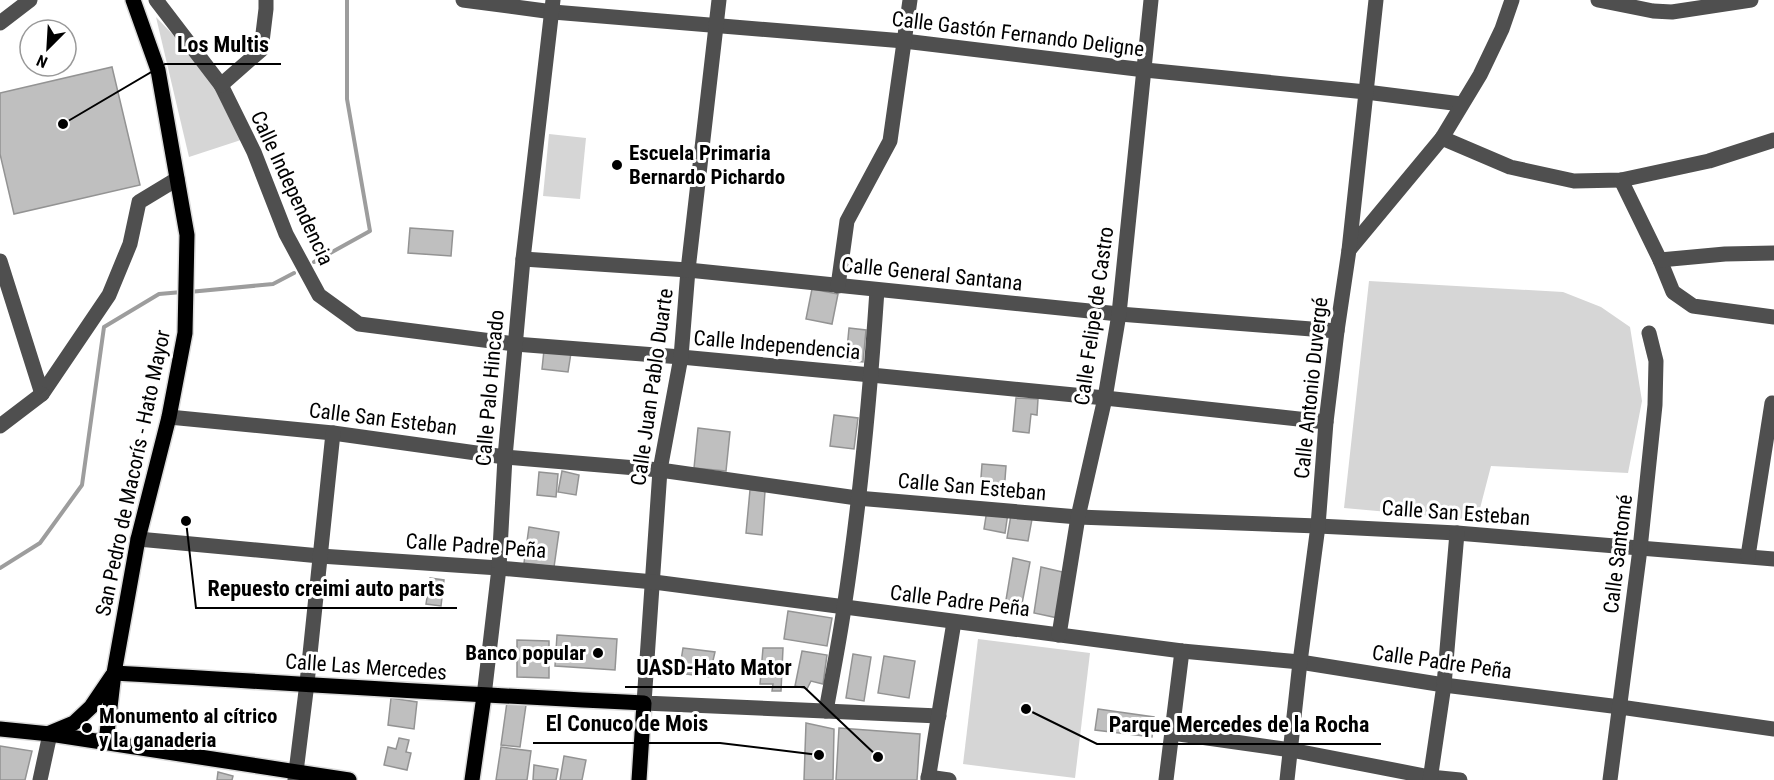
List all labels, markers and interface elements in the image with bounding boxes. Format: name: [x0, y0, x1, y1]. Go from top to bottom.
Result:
street label: Calle Gastón Fernando Deligne: [890, 7, 1146, 61]
north arrow: [18, 18, 78, 78]
callout: Los Multis: [165, 24, 281, 64]
text: Los Multis: [177, 32, 269, 57]
text: N: [34, 51, 50, 72]
street label: Calle Independencia: [246, 107, 338, 269]
place label: Escuela Primaria Bernardo Pichardo: [629, 141, 785, 189]
marker: Escuela Primaria Bernardo Pichardo: [610, 158, 624, 172]
street label: Calle Felipe de Castro: [1070, 225, 1118, 407]
street label: Calle General Santana: [840, 253, 1024, 295]
street label: Calle Juan Pablo Duarte: [626, 287, 678, 487]
street label: Calle Antonio Duvergé: [1290, 296, 1332, 480]
street label: Calle Palo Hincado: [471, 309, 509, 467]
street label: Calle Independencia: [693, 326, 861, 364]
street label: San Pedro de Macorís - Hato Mayor: [91, 328, 175, 618]
street label: Calle San Esteban: [308, 398, 458, 440]
street label: Calle San Esteban: [897, 469, 1047, 505]
street label: Calle Santomé: [1599, 493, 1637, 615]
street label: Calle San Esteban: [1381, 496, 1531, 530]
street label: Calle Padre Peña: [405, 529, 547, 563]
callout: Repuesto creimi auto parts: [196, 568, 457, 608]
text: Repuesto creimi auto parts: [207, 576, 445, 601]
street label: Calle Padre Peña: [889, 581, 1031, 621]
street label: Calle Padre Peña: [1371, 640, 1513, 684]
place label: Banco popular: [465, 641, 586, 665]
marker: Banco popular: [591, 646, 605, 660]
callout: UASD-Hato Mator: [625, 647, 804, 687]
street label: Calle Las Mercedes: [284, 649, 448, 685]
text: UASD-Hato Mator: [636, 655, 792, 680]
callout: El Conuco de Mois: [533, 703, 720, 743]
place label: Monumento al cítrico y la ganaderia: [99, 704, 277, 752]
callout: Parque Mercedes de la Rocha: [1097, 704, 1381, 744]
text: El Conuco de Mois: [546, 711, 708, 736]
text: Parque Mercedes de la Rocha: [1109, 712, 1369, 737]
marker: Monumento al cítrico y la ganaderia: [80, 721, 94, 735]

